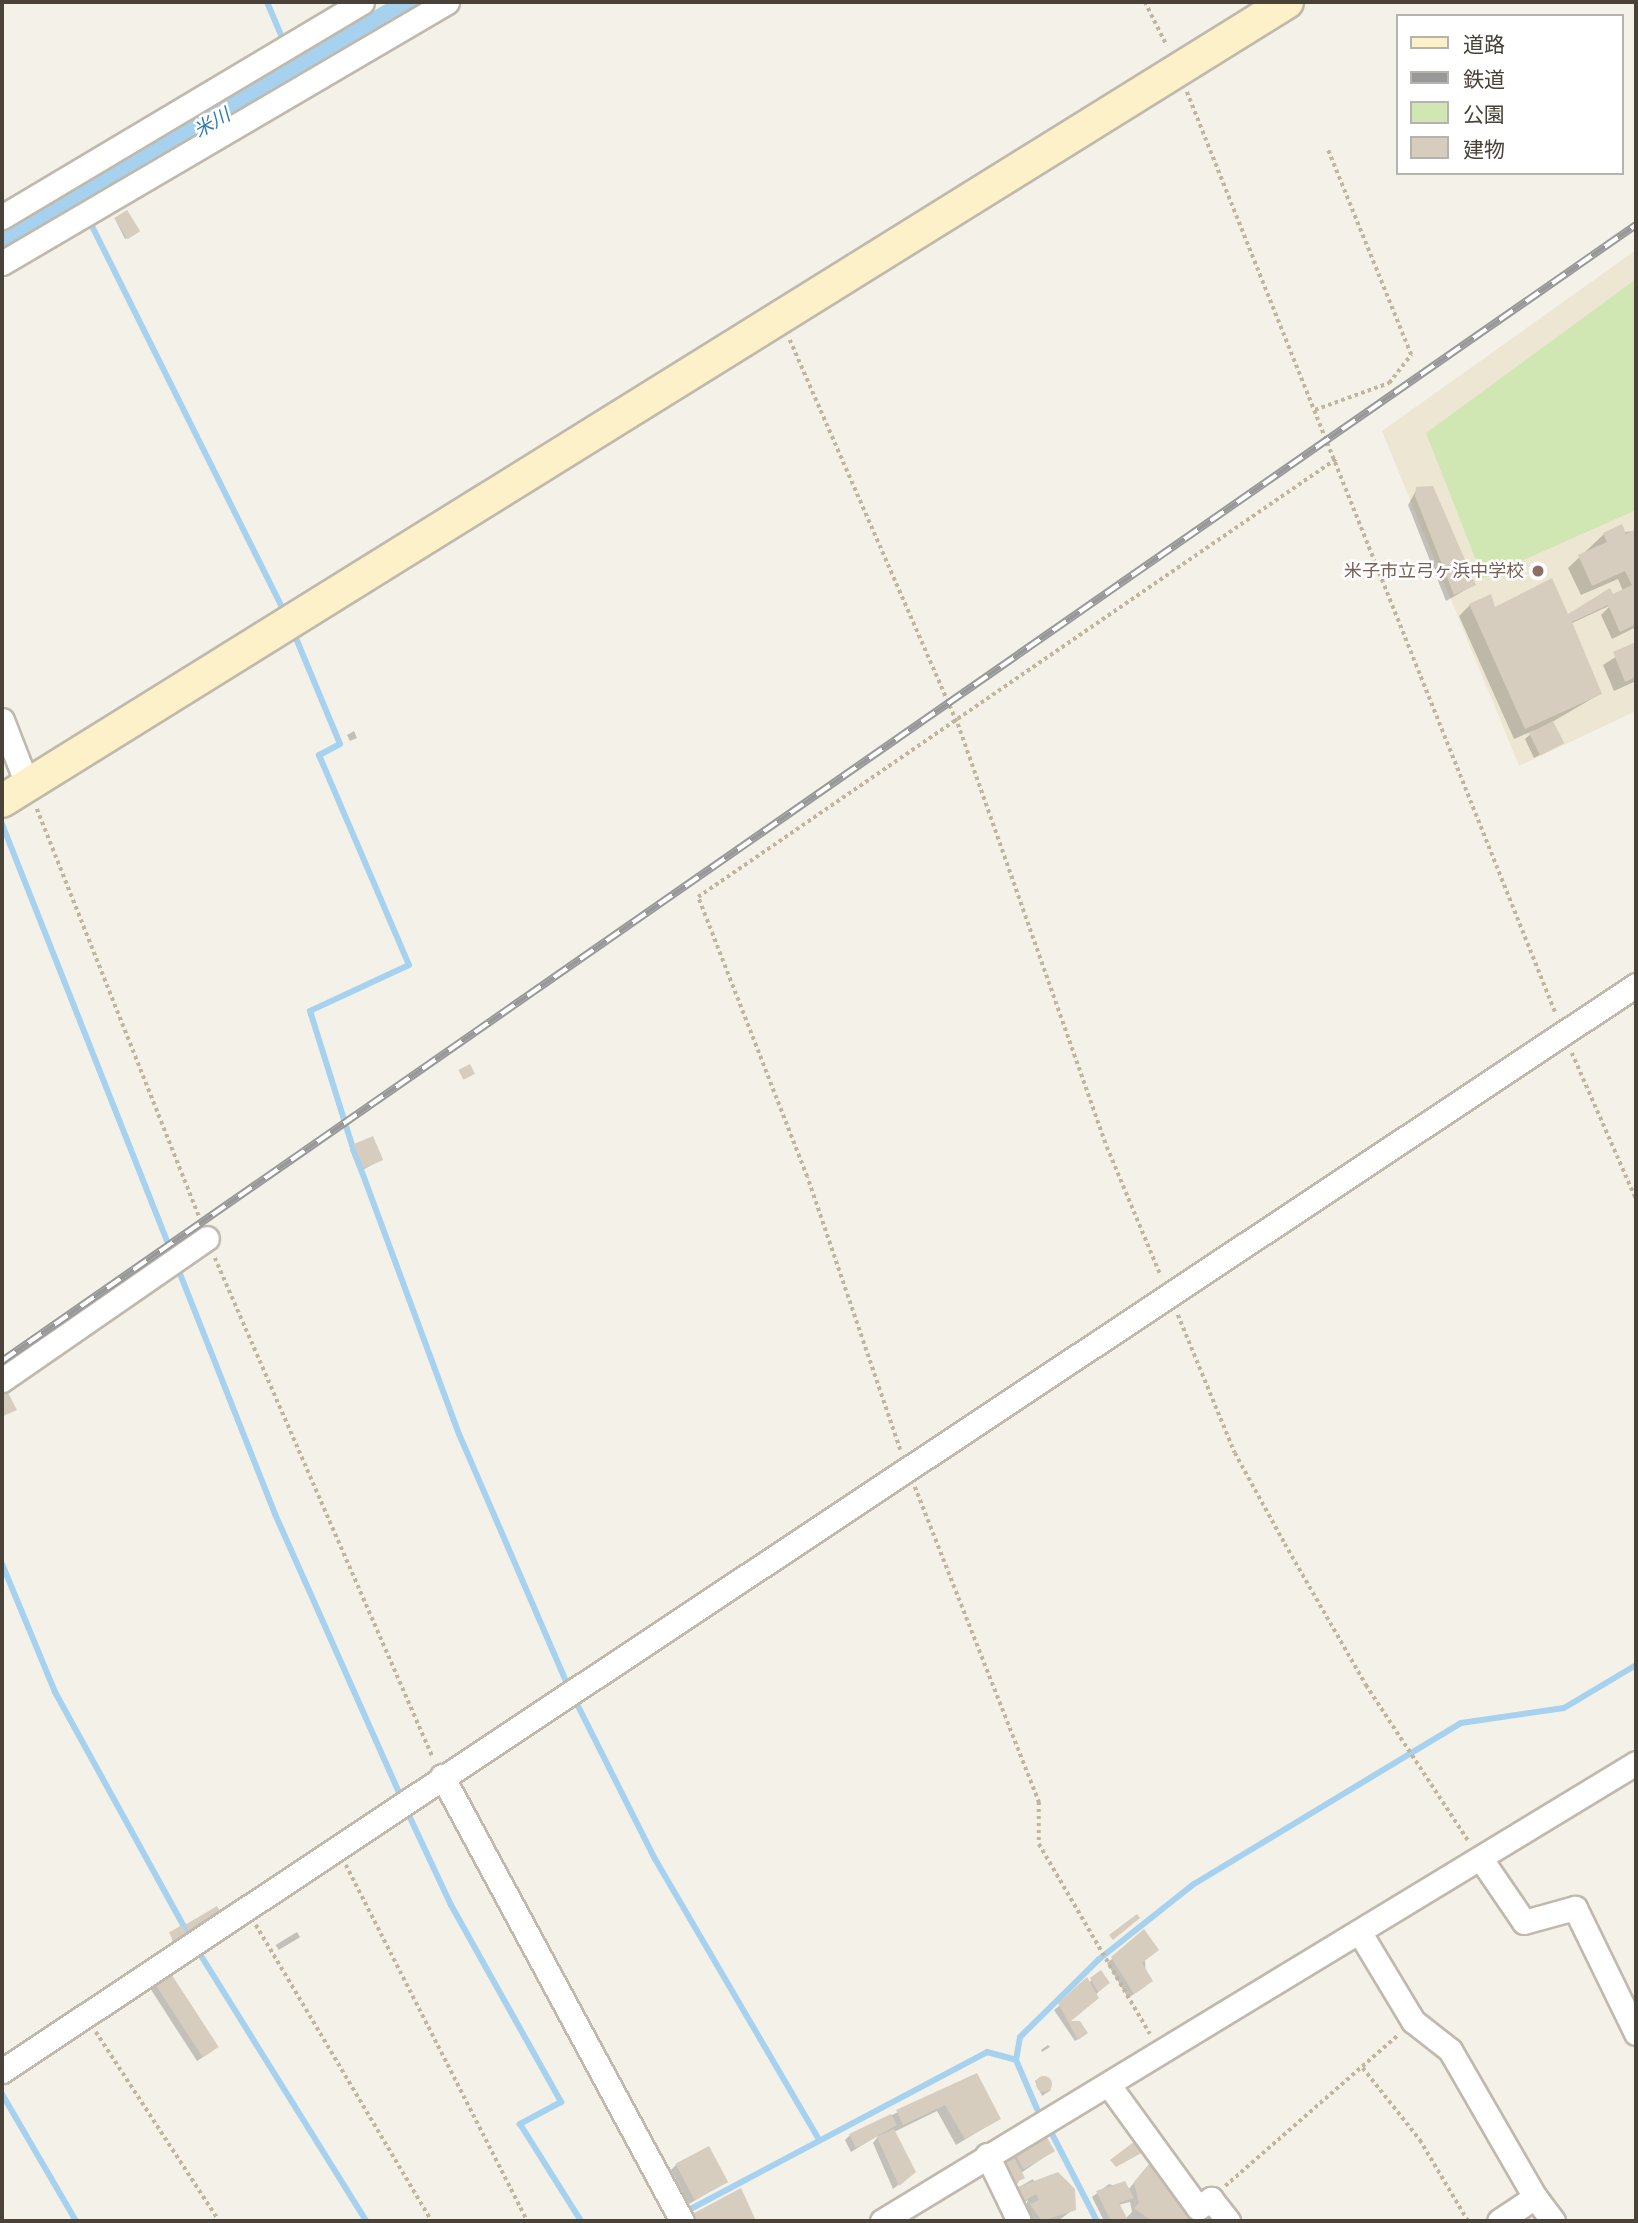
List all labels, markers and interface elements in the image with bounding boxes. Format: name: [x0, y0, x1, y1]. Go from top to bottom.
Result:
legend: [1396, 14, 1624, 175]
text: 道路: [1463, 32, 1505, 58]
text: 鉄道: [1463, 67, 1505, 93]
text: 公園: [1463, 102, 1505, 128]
water label: 米川: [190, 104, 234, 142]
text: 建物: [1463, 137, 1505, 163]
place label: 米子市立弓ヶ浜中学校: [1344, 560, 1524, 582]
marker: 米子市立弓ヶ浜中学校: [1530, 563, 1546, 579]

